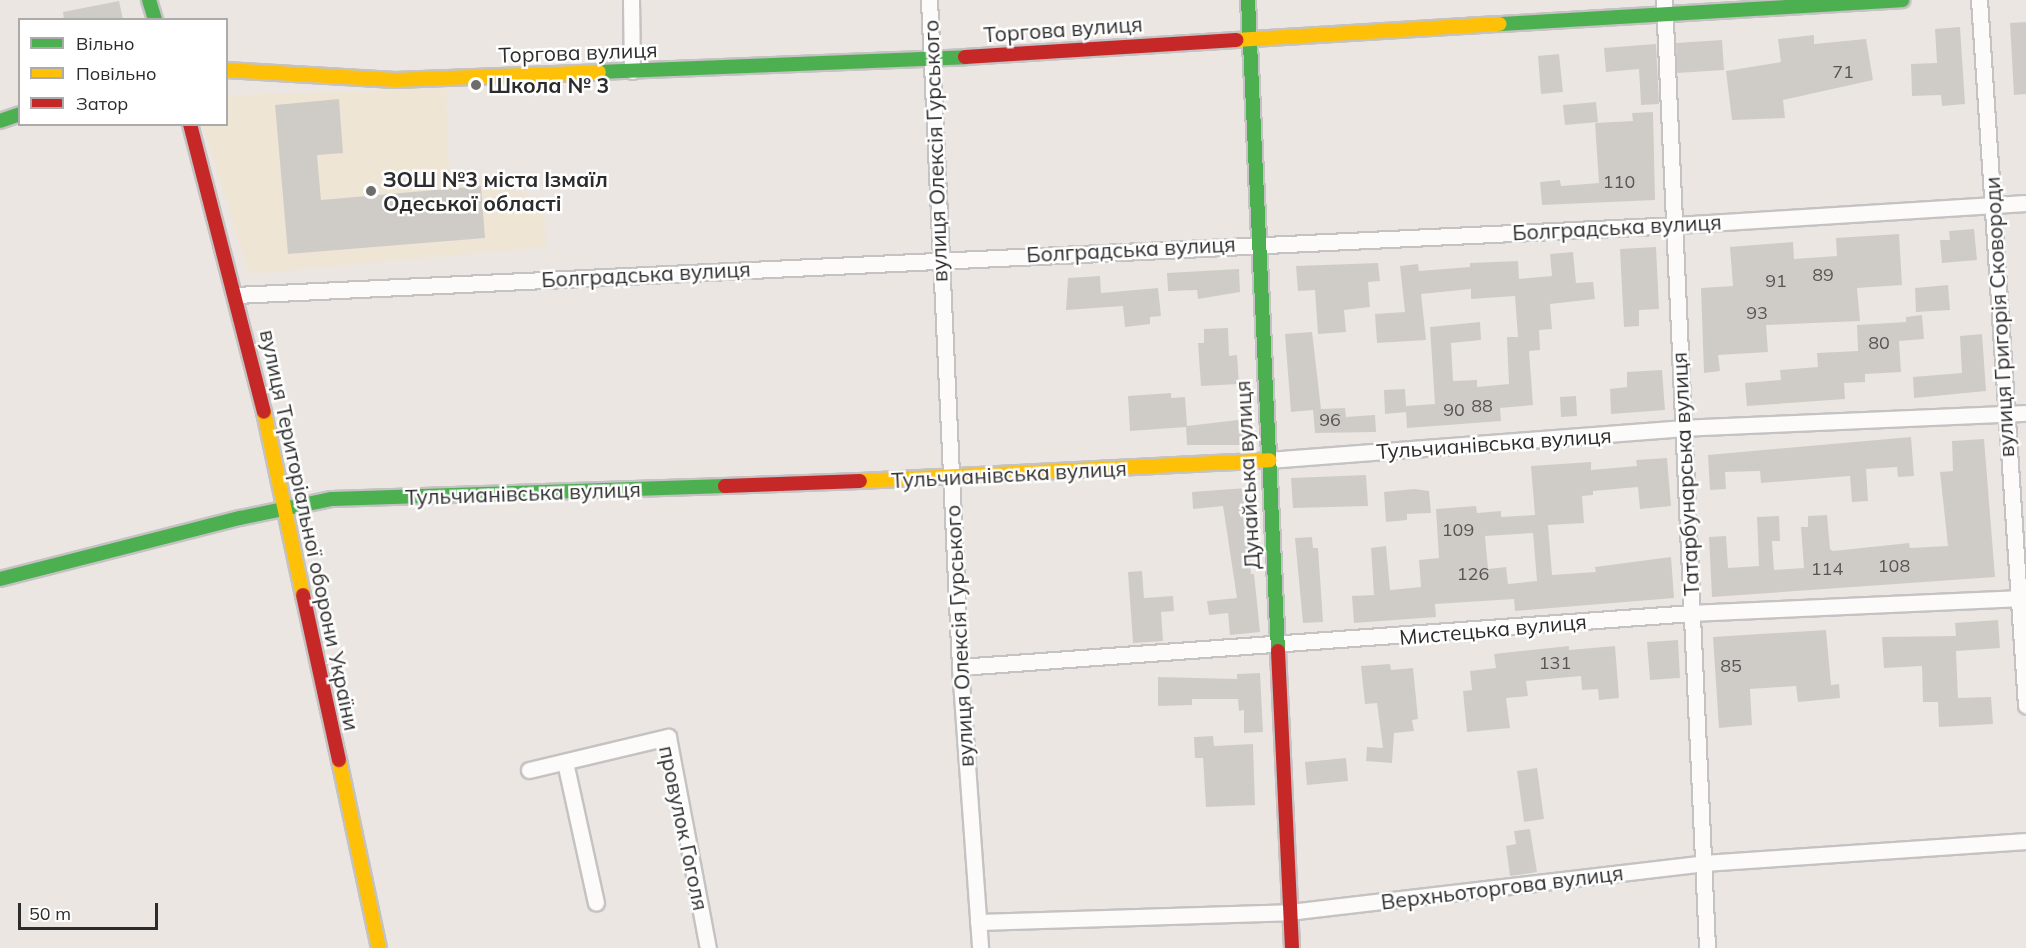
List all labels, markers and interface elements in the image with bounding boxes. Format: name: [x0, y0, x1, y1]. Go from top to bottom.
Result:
street label: Торгова вулиця: [983, 11, 1143, 47]
legend: [18, 18, 228, 126]
street label: вулиця Олексія Гурського: [918, 19, 952, 283]
text: Вільно: [76, 32, 134, 55]
street label: Торгова вулиця: [498, 37, 658, 67]
house number: 71: [1832, 61, 1854, 83]
text: Повільно: [76, 62, 156, 85]
place label: Школа № 3: [488, 72, 609, 98]
marker: Школа № 3: [469, 78, 483, 92]
text: Затор: [76, 92, 128, 115]
place label: ЗОШ №3 міста Ізмаїл Одеської області: [383, 166, 608, 216]
house number: 110: [1603, 171, 1635, 193]
street label: вулиця Григорія Сковороди: [1979, 176, 2019, 458]
marker: ЗОШ №3 міста Ізмаїл Одеської області: [364, 184, 378, 198]
street label: Болградська вулиця: [1512, 209, 1722, 245]
street label: Болградська вулиця: [1026, 231, 1236, 267]
street label: Болградська вулиця: [541, 256, 751, 292]
house number: 89: [1812, 264, 1834, 286]
house number: 91: [1765, 270, 1787, 292]
house number: 93: [1746, 302, 1768, 324]
street label: вулиця Територіальної оборони України: [255, 327, 365, 733]
house number: 80: [1868, 332, 1890, 354]
street label: Татарбунарська вулиця: [1666, 351, 1704, 597]
street label: Дунайська вулиця: [1229, 380, 1265, 570]
house number: 88: [1471, 395, 1493, 417]
house number: 90: [1443, 399, 1465, 421]
house number: 96: [1319, 409, 1341, 431]
street label: Тульчианівська вулиця: [1376, 422, 1612, 464]
street label: Тульчианівська вулиця: [891, 455, 1127, 493]
street label: Тульчианівська вулиця: [405, 476, 641, 510]
street label: вулиця Олексія Гурського: [940, 504, 978, 768]
house number: 109: [1442, 519, 1474, 541]
house number: 108: [1878, 555, 1910, 577]
house number: 114: [1811, 558, 1843, 580]
house number: 126: [1457, 563, 1489, 585]
street label: Мистецька вулиця: [1398, 608, 1588, 650]
house number: 131: [1539, 652, 1571, 674]
house number: 85: [1720, 655, 1742, 677]
street label: провулок Гоголя: [654, 743, 714, 913]
street label: Верхньоторгова вулиця: [1379, 860, 1625, 914]
scale bar: [21, 891, 160, 929]
text: 50 m: [29, 902, 71, 925]

